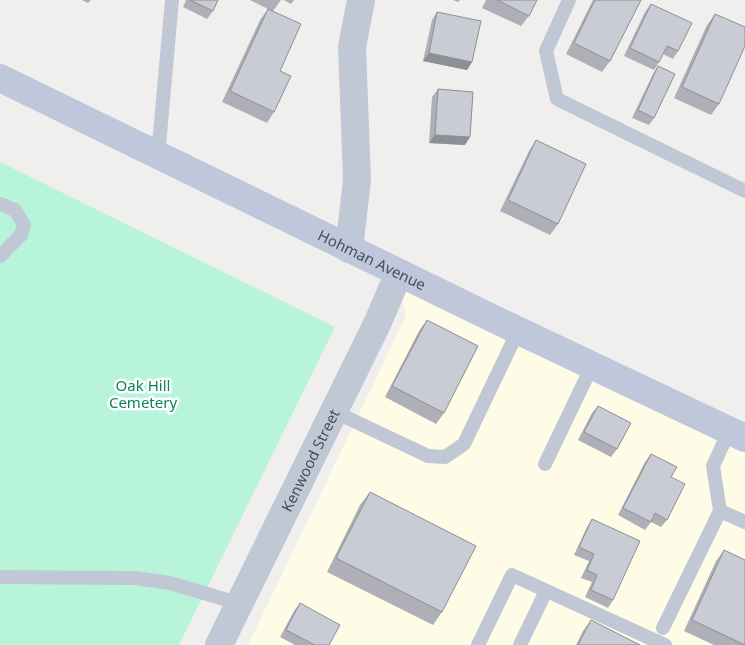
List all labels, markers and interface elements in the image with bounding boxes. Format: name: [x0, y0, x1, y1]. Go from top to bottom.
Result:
street label: Hohman Avenue: [315, 225, 429, 294]
park label: Oak Hill Cemetery: [109, 375, 177, 412]
street label: Kenwood Street: [276, 405, 344, 515]

